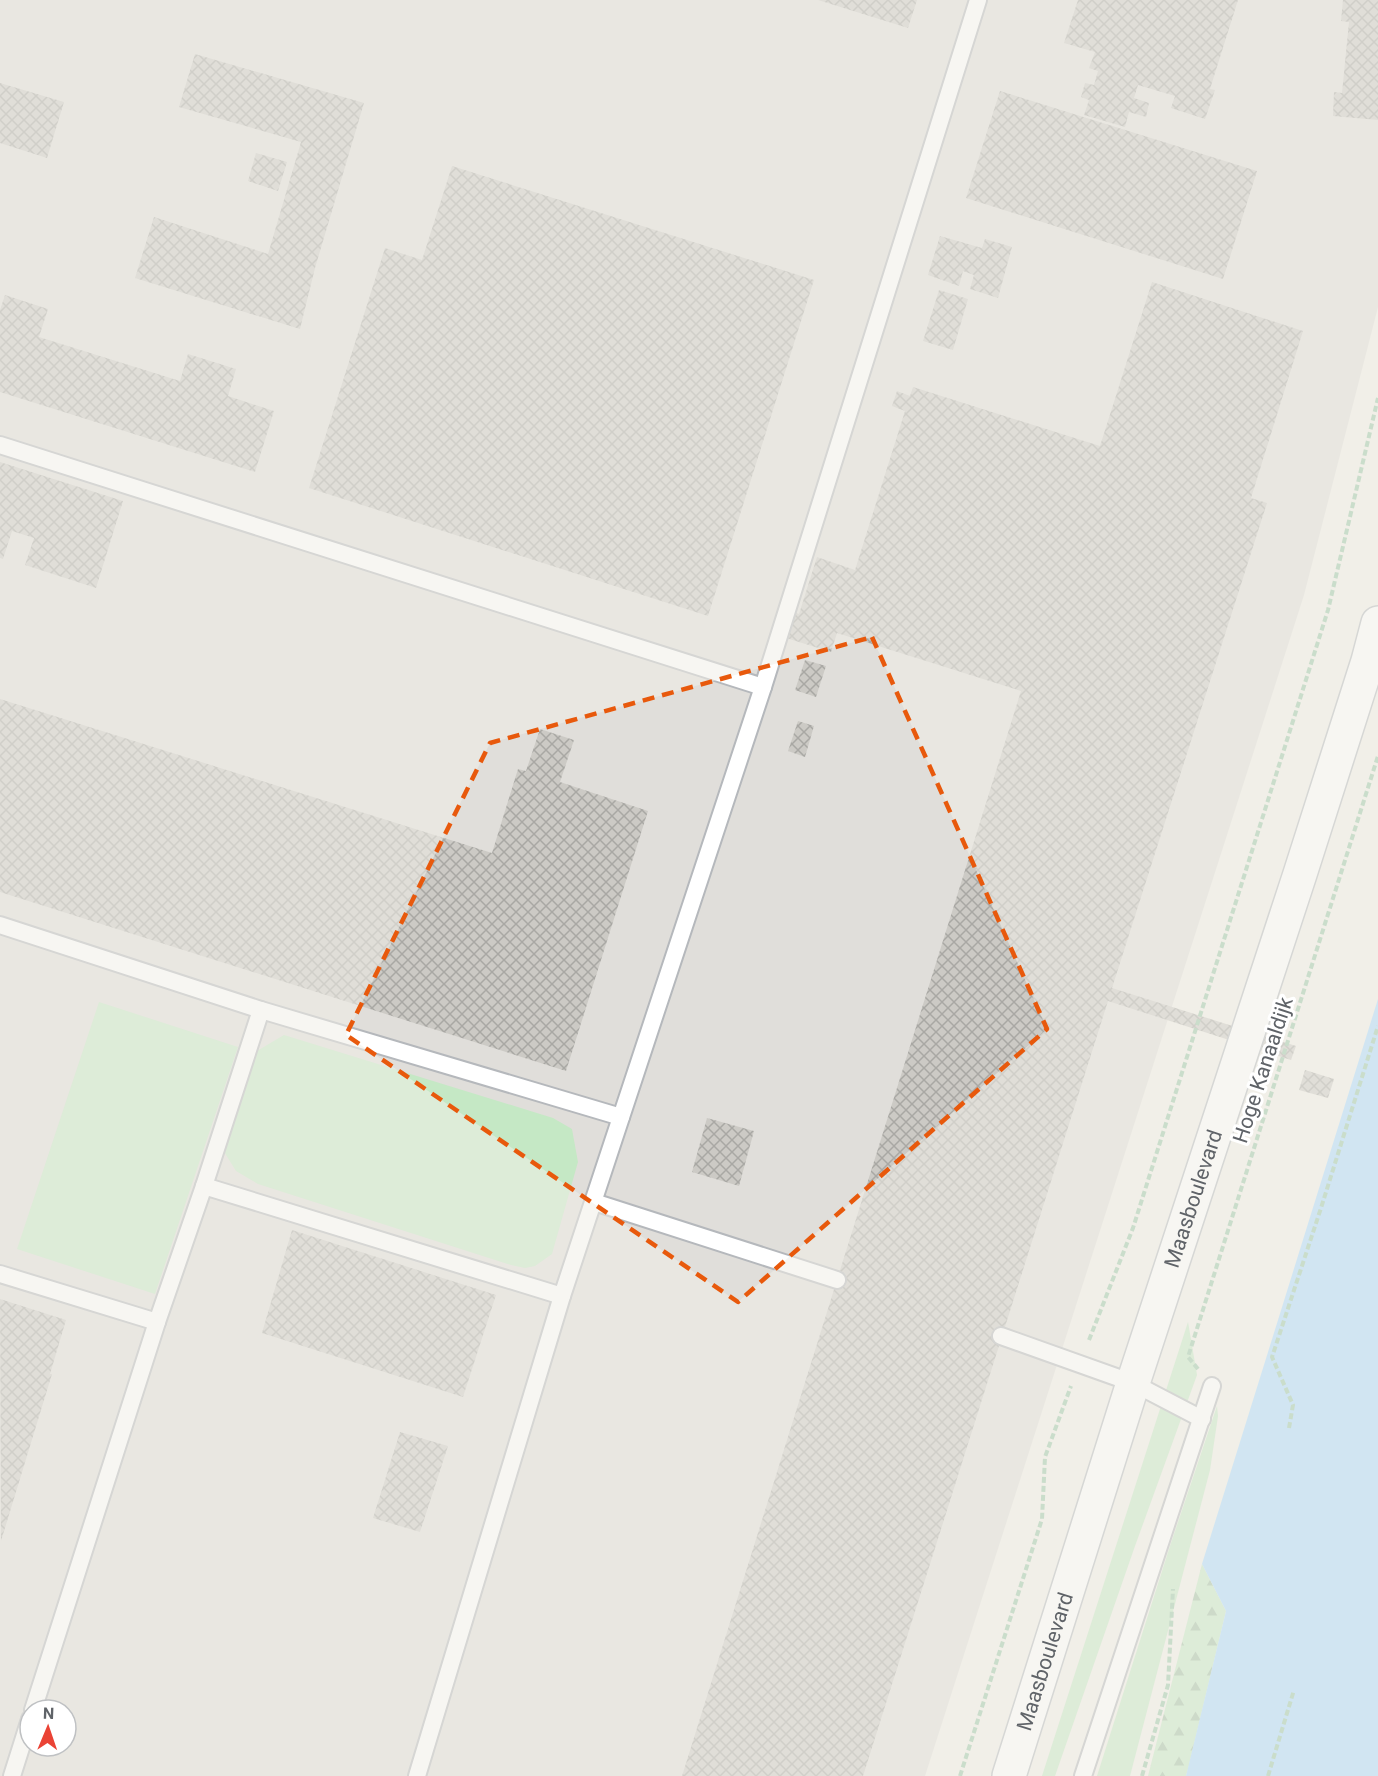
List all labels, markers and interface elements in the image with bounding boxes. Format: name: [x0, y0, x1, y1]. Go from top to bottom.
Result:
street label: Hoge Kanaaldijk: [1228, 994, 1298, 1146]
street label: Maasboulevard: [1160, 1127, 1227, 1271]
street label: Maasboulevard: [1012, 1589, 1078, 1734]
north arrow: [18, 1698, 78, 1758]
text: N: [43, 1704, 54, 1723]

